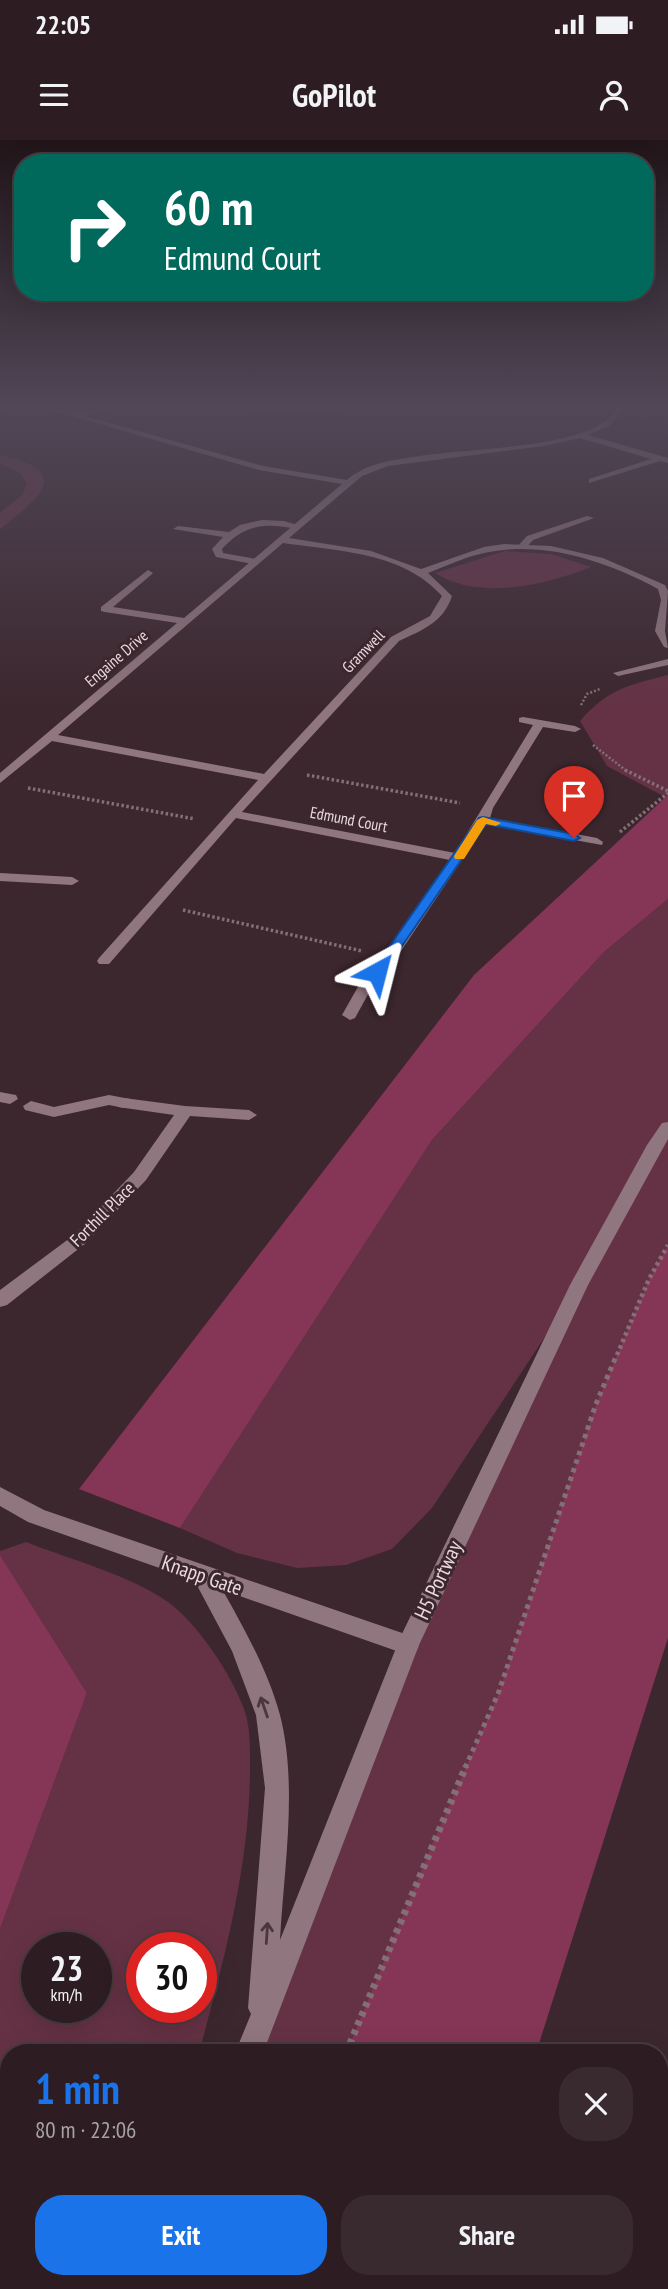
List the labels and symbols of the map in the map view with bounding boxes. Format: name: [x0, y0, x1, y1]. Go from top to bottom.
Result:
street label: Engaine Drive: [80, 625, 152, 691]
street label: Gramwell: [338, 625, 389, 677]
pin: [544, 766, 604, 838]
street label: Edmund Court: [309, 802, 390, 836]
position arrow: [340, 935, 414, 1009]
street label: Forthill Place: [65, 1177, 139, 1251]
street label: H5 Portway: [408, 1536, 468, 1624]
street label: Knapp Gate: [158, 1549, 246, 1601]
one-way arrow: [257, 1696, 270, 1718]
one-way arrow: [261, 1922, 274, 1945]
speed limit sign: 30: [126, 1932, 217, 2023]

